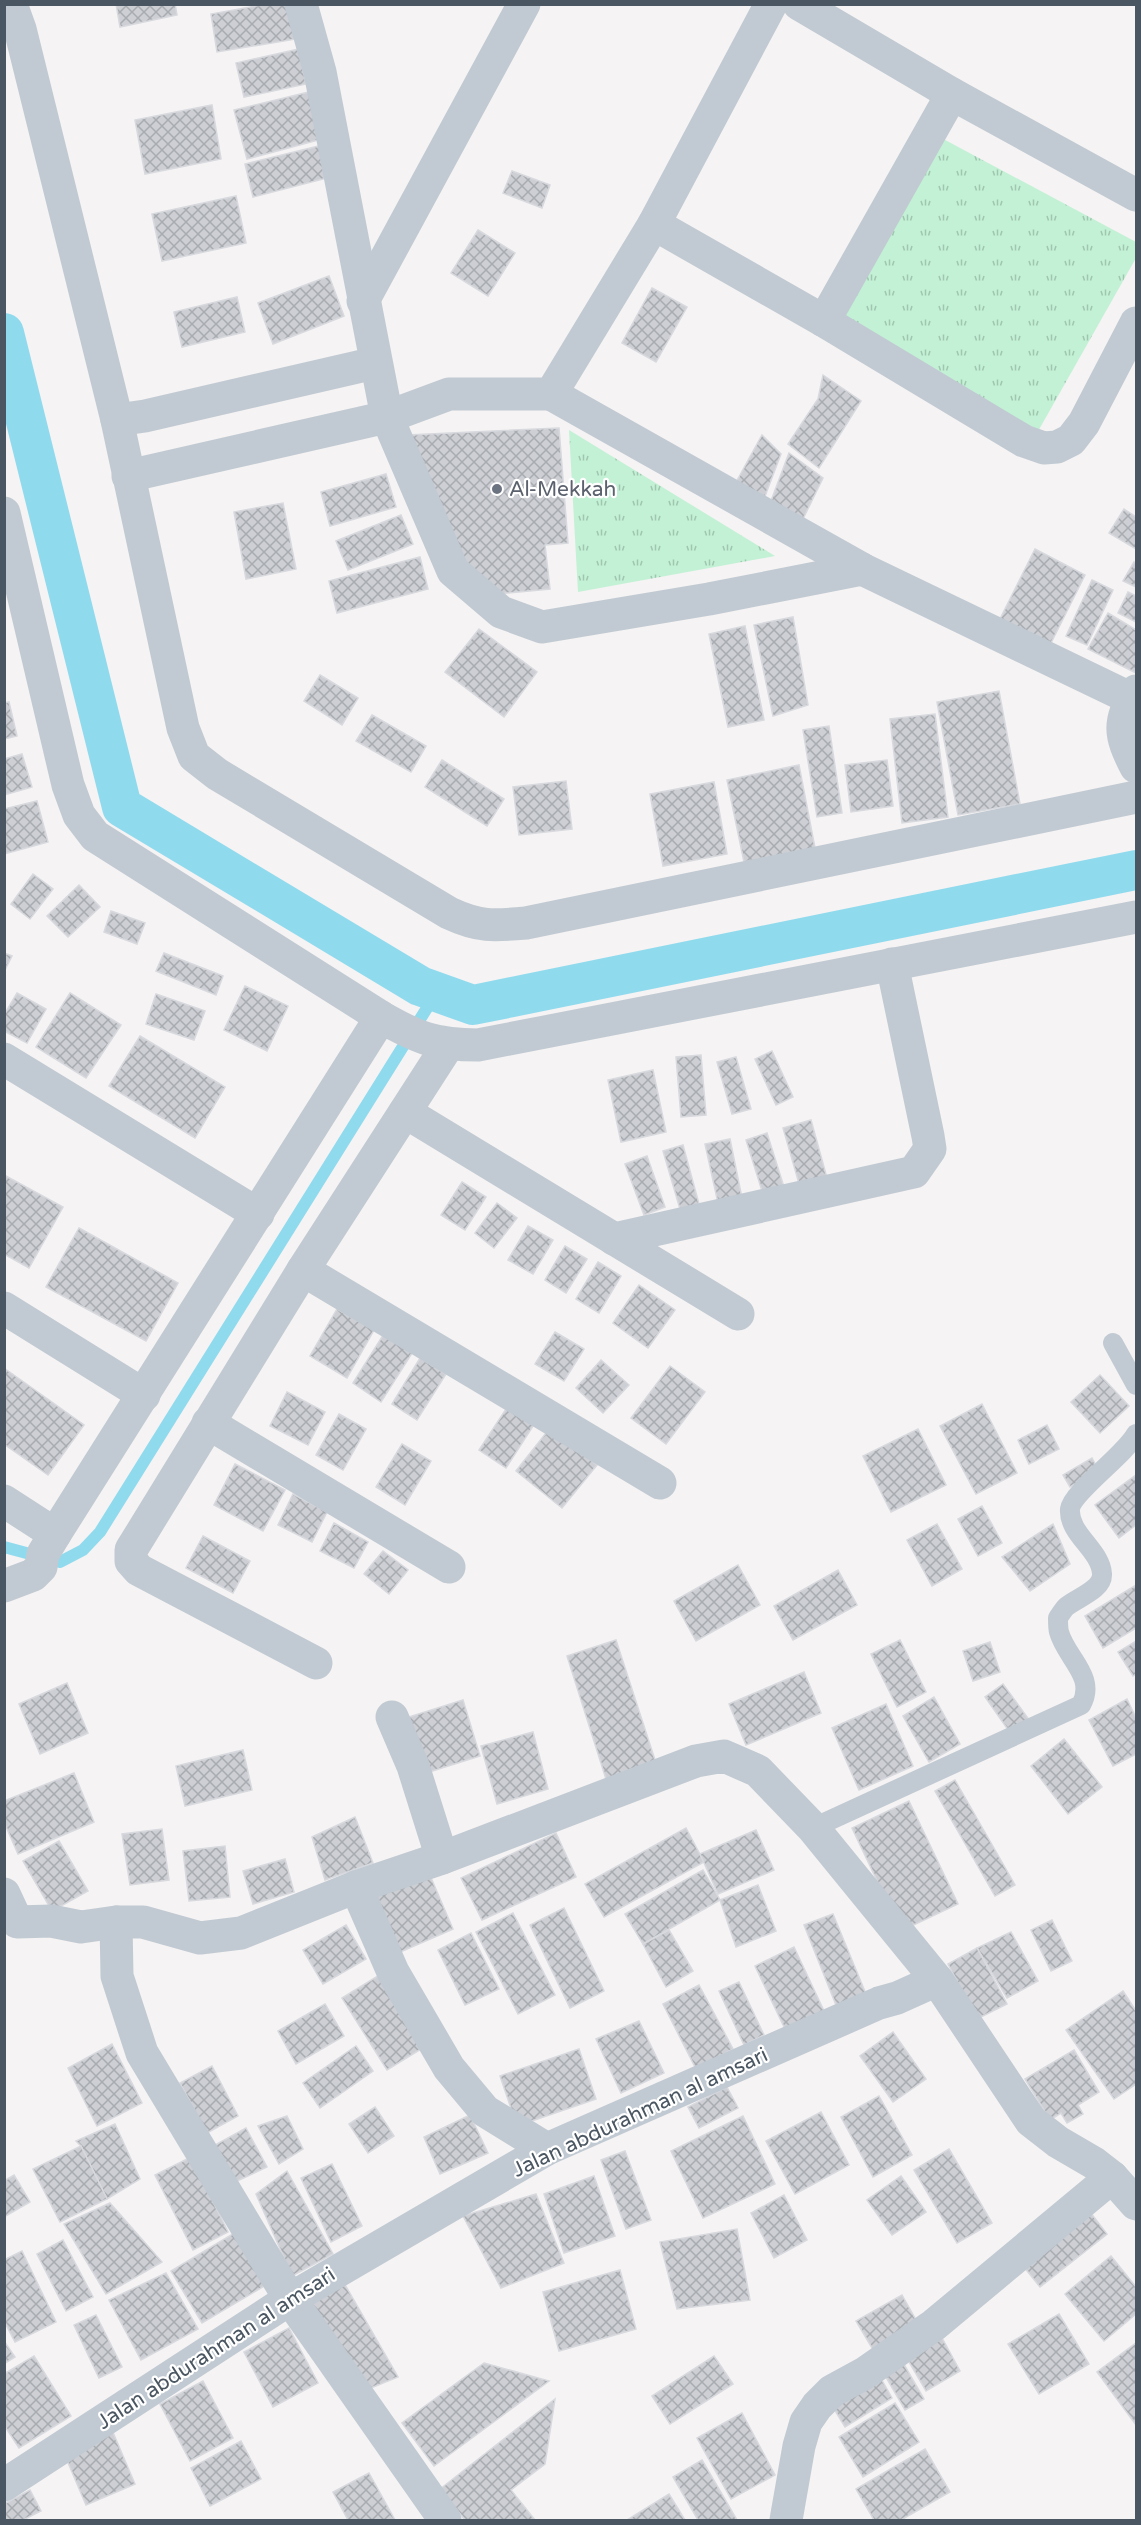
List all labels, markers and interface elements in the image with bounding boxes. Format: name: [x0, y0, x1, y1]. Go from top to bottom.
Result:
place label: Al-Mekkah: [509, 477, 616, 502]
marker: Al-Mekkah: [490, 482, 504, 496]
street label: Jalan abdurahman al amsari: [509, 2042, 772, 2183]
street label: Jalan abdurahman al amsari: [93, 2262, 340, 2435]

